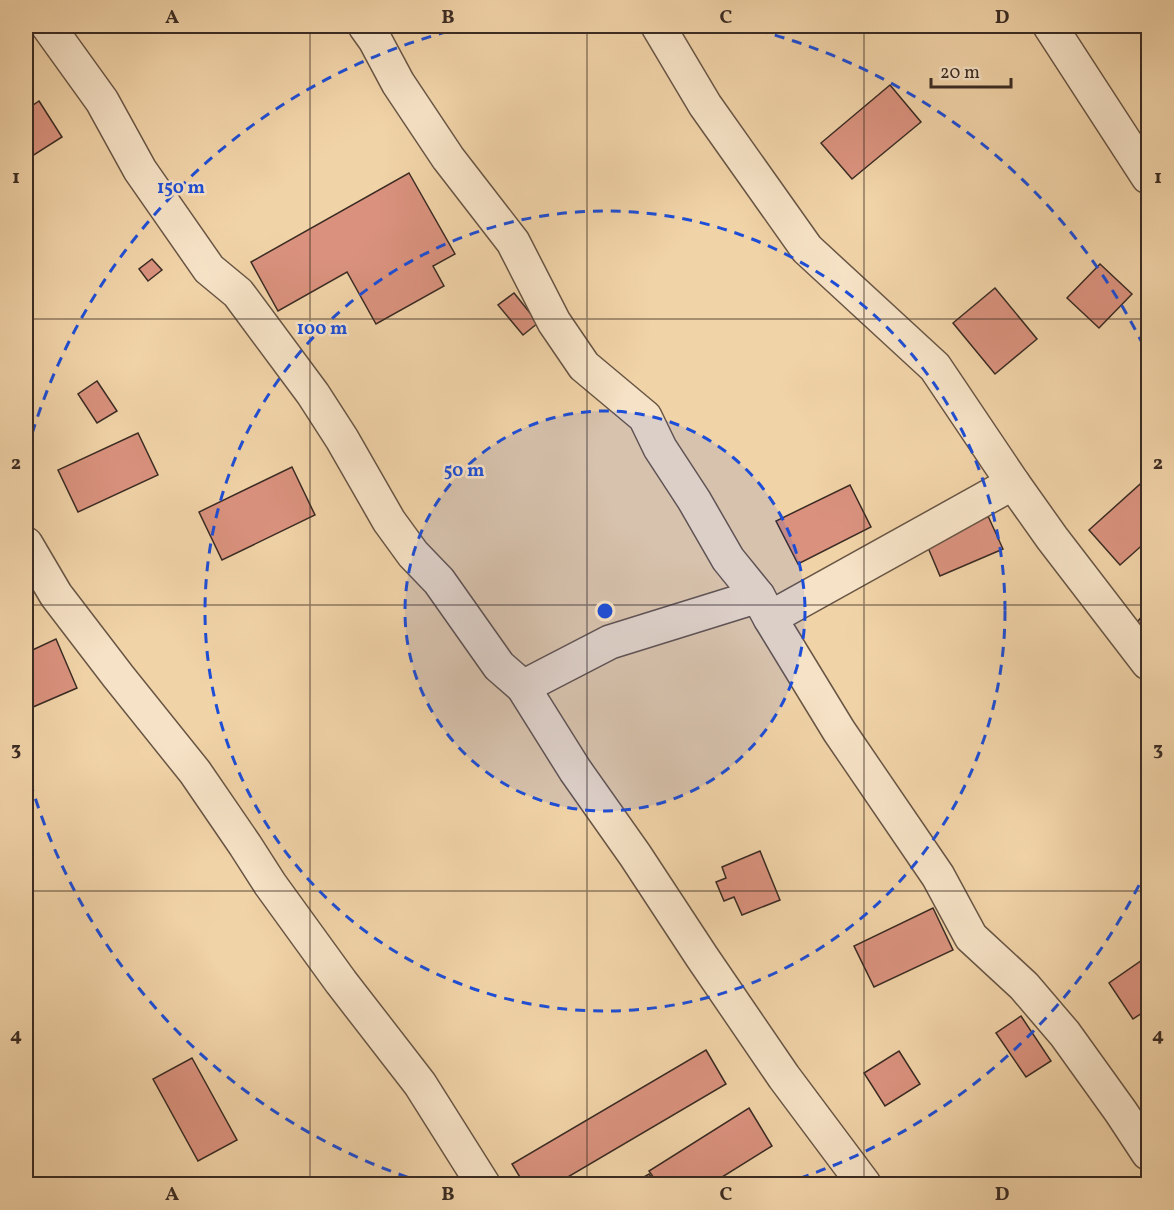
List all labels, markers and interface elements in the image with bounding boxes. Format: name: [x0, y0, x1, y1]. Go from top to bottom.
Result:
text: A: [165, 4, 179, 32]
text: B: [441, 4, 455, 32]
text: C: [720, 4, 733, 32]
text: D: [995, 4, 1009, 32]
scale bar: [931, 51, 1010, 89]
text: 20 m: [940, 61, 980, 86]
text: 1: [12, 164, 20, 192]
text: 1: [1154, 164, 1162, 192]
text: 150 m: [157, 176, 205, 201]
text: 100 m: [297, 317, 347, 342]
text: 2: [11, 450, 21, 478]
text: 2: [1153, 450, 1163, 478]
text: 50 m: [444, 459, 484, 484]
centre of rings: [595, 601, 615, 621]
text: 3: [11, 736, 21, 764]
text: 3: [1153, 736, 1163, 764]
text: 4: [10, 1022, 22, 1050]
text: 4: [1152, 1022, 1164, 1050]
text: A: [165, 1181, 179, 1209]
text: B: [441, 1181, 455, 1209]
text: C: [720, 1181, 733, 1209]
text: D: [995, 1181, 1009, 1209]

